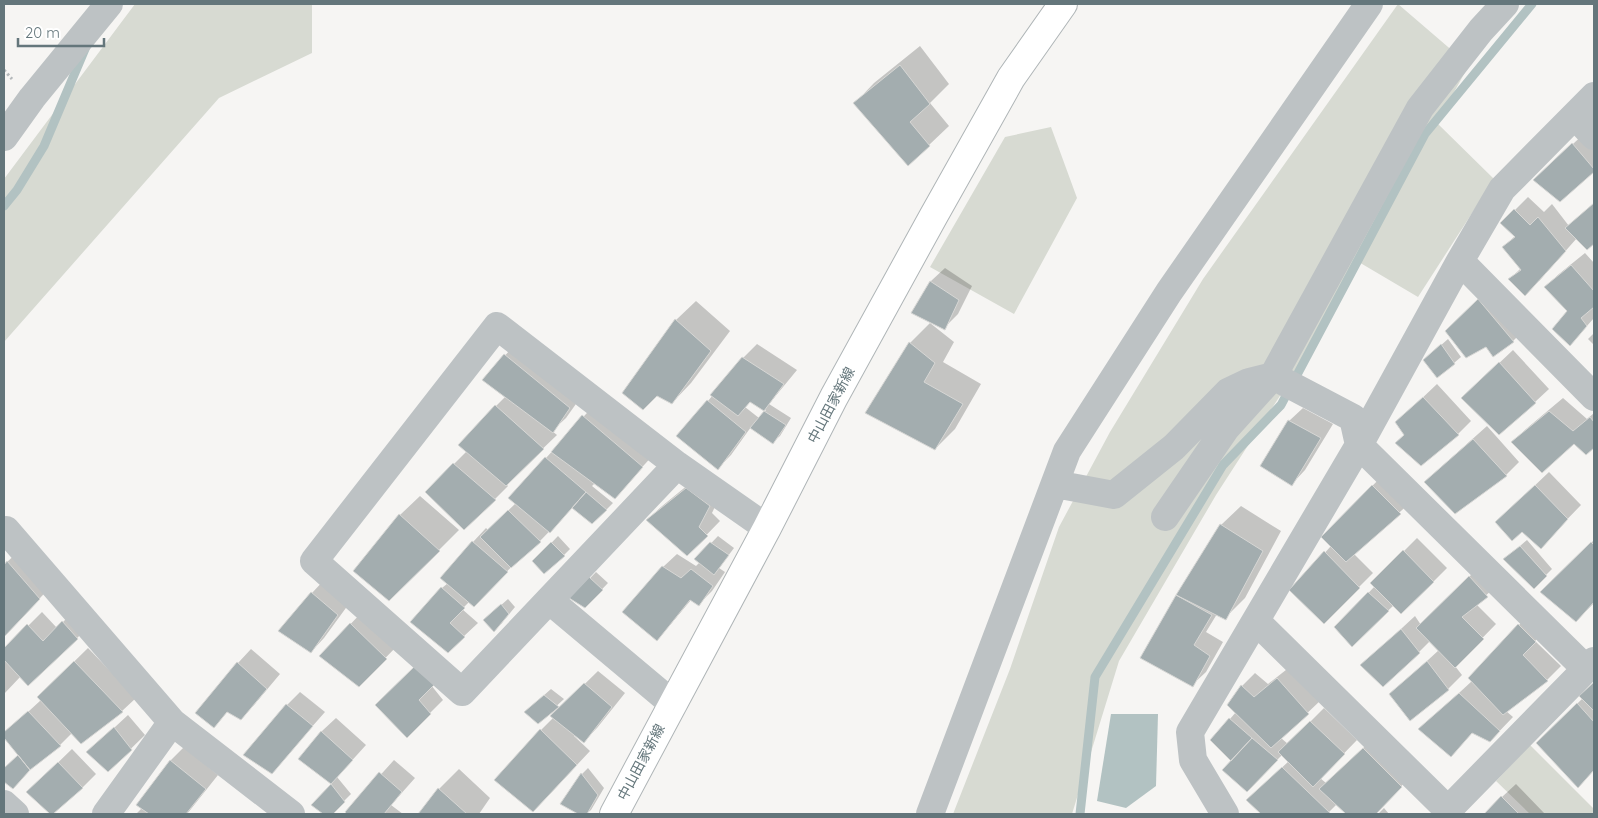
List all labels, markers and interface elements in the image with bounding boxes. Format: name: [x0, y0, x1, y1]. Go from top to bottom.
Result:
scale bar: [18, 15, 104, 47]
text: 20 m: [25, 23, 60, 42]
street label: 中山田家新線: [803, 364, 859, 446]
street label: 中山田家新線: [613, 721, 669, 803]

